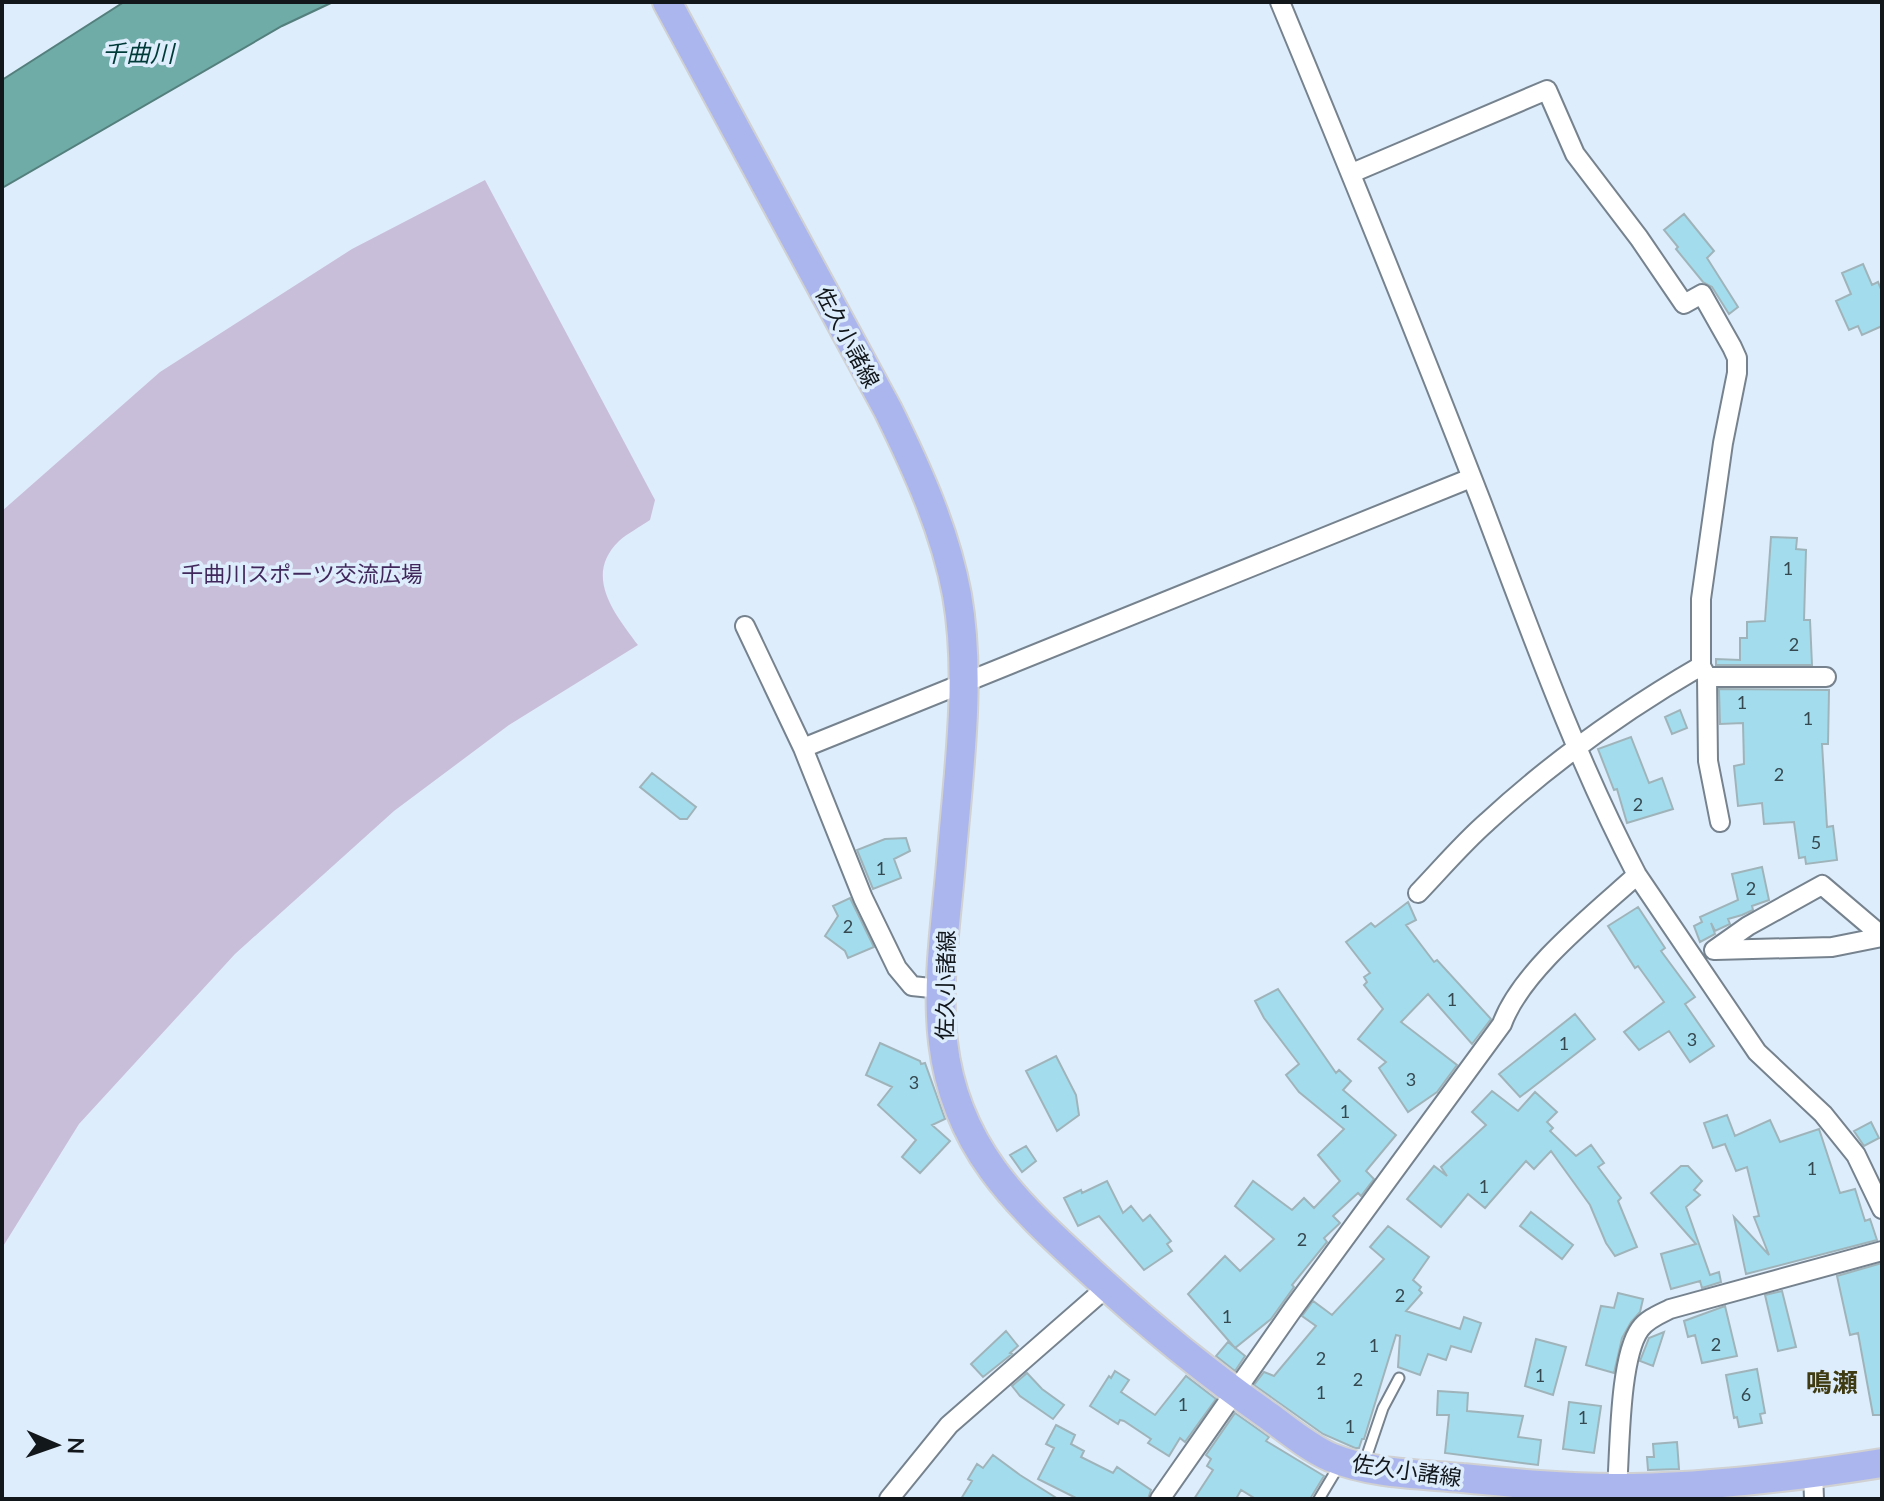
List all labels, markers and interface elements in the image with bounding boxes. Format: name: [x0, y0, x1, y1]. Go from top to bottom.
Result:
water label: 千曲川: [102, 38, 177, 67]
street label: 佐久小諸線: [810, 282, 886, 392]
house number: 1: [1783, 557, 1793, 579]
park label: 千曲川スポーツ交流広場: [181, 560, 423, 587]
house number: 2: [1789, 633, 1799, 655]
house number: 1: [1737, 691, 1747, 713]
house number: 1: [1803, 707, 1813, 729]
house number: 2: [1774, 763, 1784, 785]
house number: 2: [1633, 793, 1643, 815]
house number: 5: [1811, 831, 1821, 853]
house number: 1: [876, 857, 886, 879]
house number: 2: [1746, 877, 1756, 899]
house number: 2: [843, 915, 853, 937]
street label: 佐久小諸線: [931, 930, 959, 1040]
house number: 1: [1447, 988, 1457, 1010]
house number: 3: [1687, 1028, 1697, 1050]
house number: 1: [1559, 1032, 1569, 1054]
house number: 3: [1406, 1068, 1416, 1090]
house number: 3: [909, 1071, 919, 1093]
house number: 1: [1340, 1100, 1350, 1122]
house number: 1: [1807, 1157, 1817, 1179]
house number: 1: [1479, 1175, 1489, 1197]
house number: 2: [1297, 1228, 1307, 1250]
house number: 2: [1395, 1284, 1405, 1306]
house number: 1: [1222, 1305, 1232, 1327]
house number: 2: [1711, 1333, 1721, 1355]
house number: 1: [1369, 1334, 1379, 1356]
house number: 2: [1316, 1347, 1326, 1369]
house number: 1: [1535, 1364, 1545, 1386]
district label: 鳴瀬: [1806, 1366, 1858, 1398]
house number: 2: [1353, 1368, 1363, 1390]
house number: 1: [1316, 1381, 1326, 1403]
house number: 6: [1741, 1383, 1751, 1405]
house number: 1: [1178, 1393, 1188, 1415]
north arrow: [16, 1405, 96, 1485]
house number: 1: [1578, 1406, 1588, 1428]
house number: 1: [1345, 1415, 1355, 1437]
text: N: [63, 1437, 90, 1455]
street label: 佐久小諸線: [1351, 1449, 1463, 1491]

